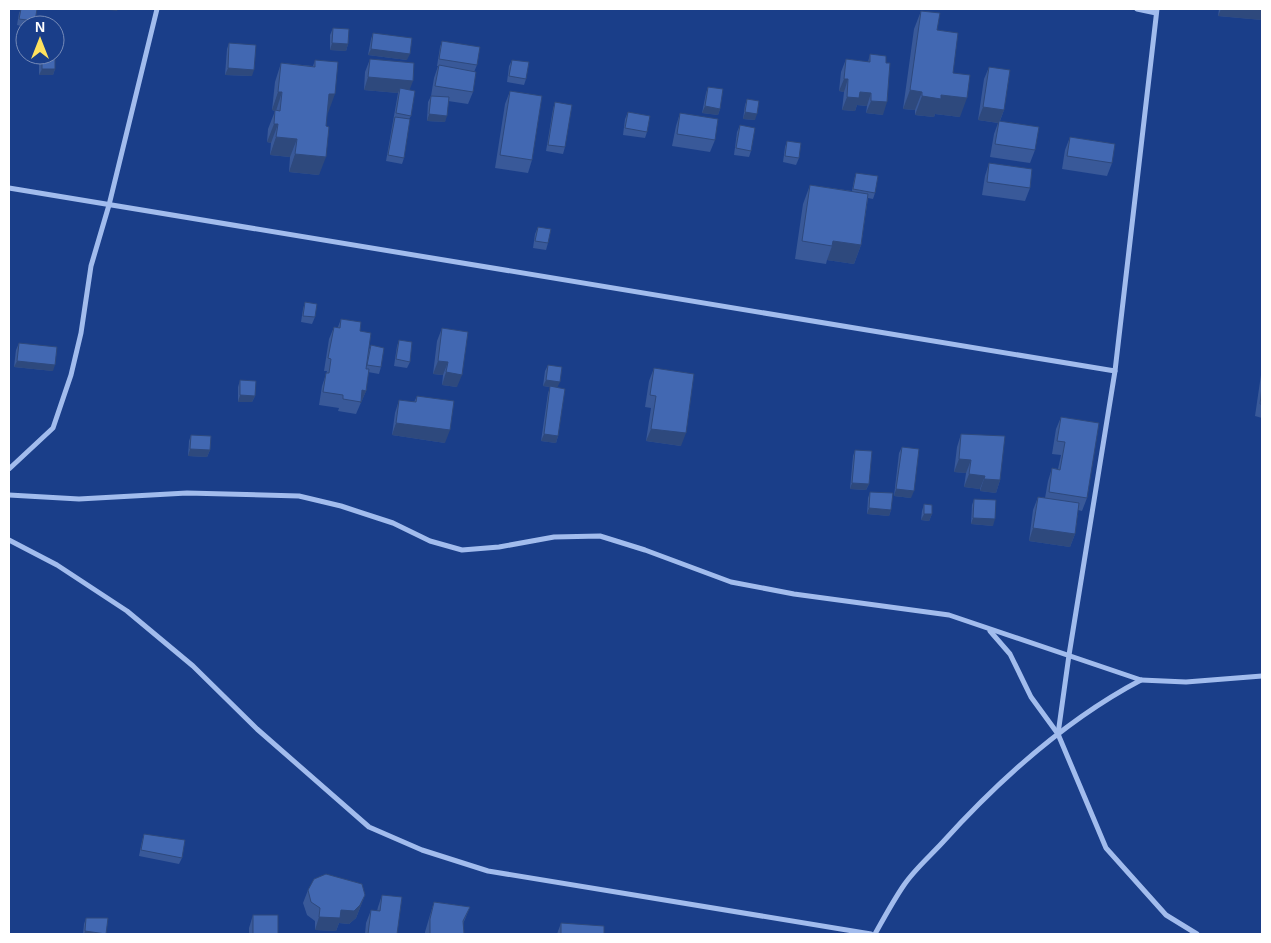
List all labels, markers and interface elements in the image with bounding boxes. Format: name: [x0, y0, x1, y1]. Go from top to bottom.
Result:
north arrow: [15, 15, 65, 65]
text: N: [35, 19, 45, 35]

